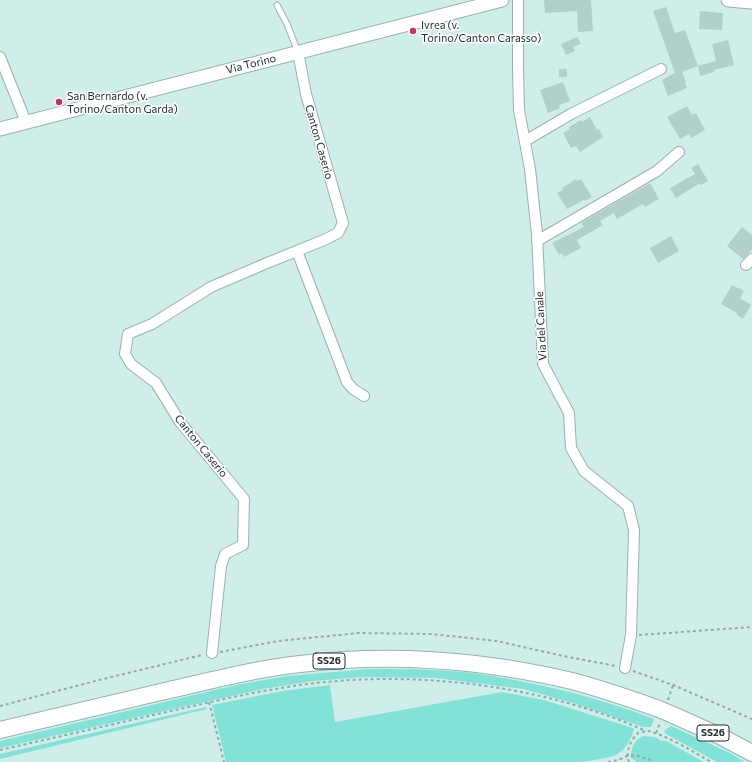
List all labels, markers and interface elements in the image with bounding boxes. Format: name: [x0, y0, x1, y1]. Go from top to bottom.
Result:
place label: Ivrea (v. Torino/Canton Carasso): [421, 18, 541, 44]
marker: Ivrea (v. Torino/Canton Carasso): [408, 26, 418, 36]
street label: Via Torino: [225, 51, 277, 77]
place label: San Bernardo (v. Torino/Canton Garda): [67, 89, 178, 115]
marker: San Bernardo (v. Torino/Canton Garda): [54, 97, 64, 107]
street label: Canton Caserio: [302, 103, 336, 181]
street label: Via del Canale: [533, 291, 549, 361]
street label: Canton Caserio: [172, 412, 230, 480]
road number: SS26: [313, 653, 345, 669]
road number: SS26: [697, 725, 729, 741]

